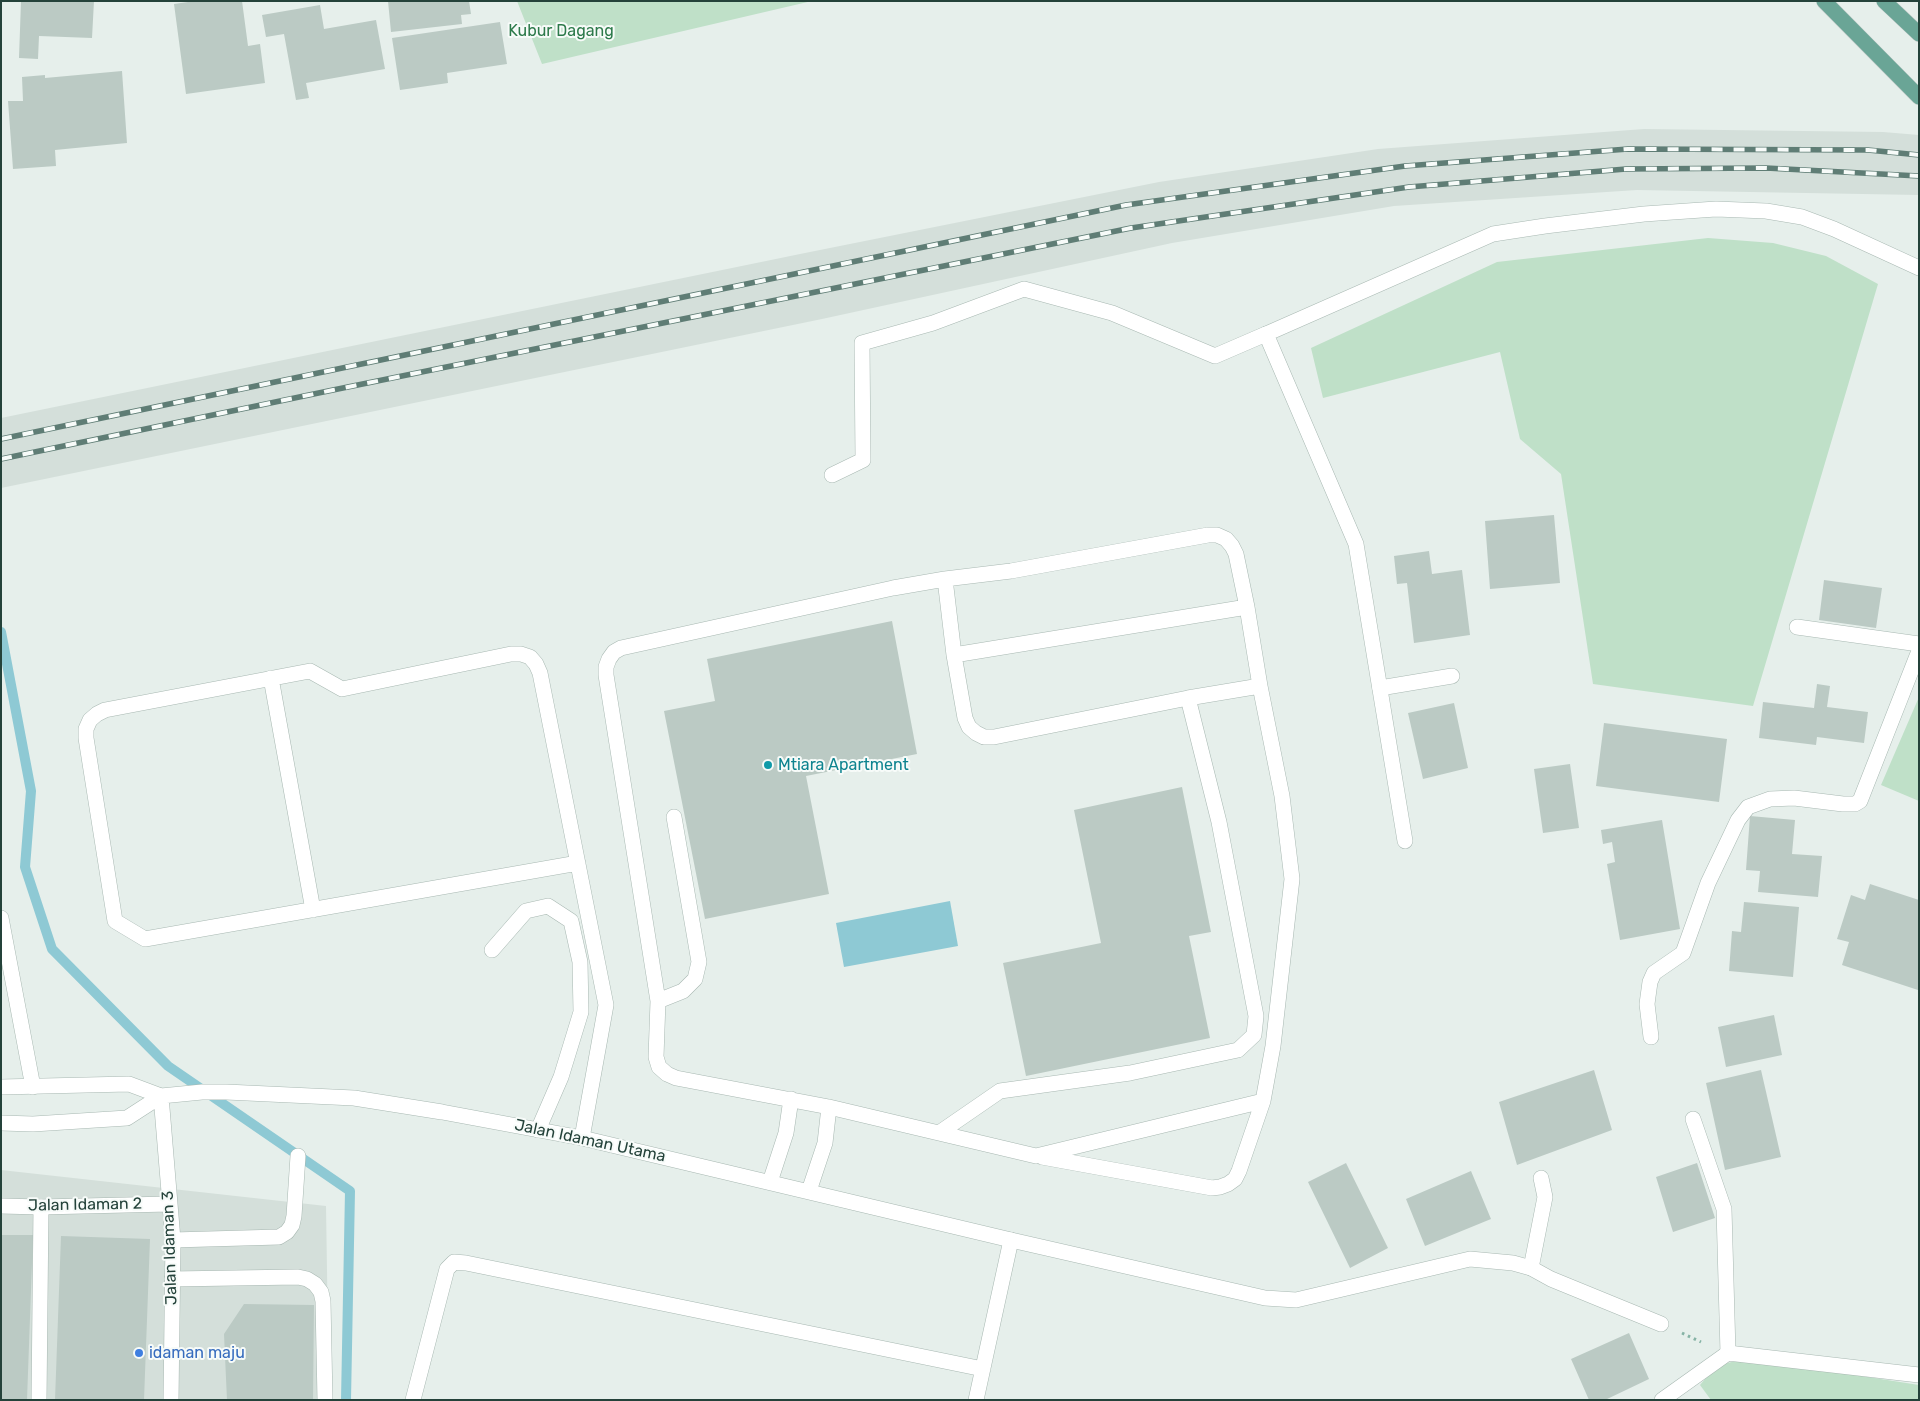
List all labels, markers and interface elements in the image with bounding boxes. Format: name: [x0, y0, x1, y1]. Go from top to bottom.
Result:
park label: Kubur Dagang: [508, 21, 614, 41]
place label: Mtiara Apartment: [778, 755, 909, 775]
marker: Mtiara Apartment: [762, 759, 774, 771]
street label: Jalan Idaman Utama: [513, 1116, 667, 1166]
street label: Jalan Idaman 3: [158, 1191, 182, 1305]
street label: Jalan Idaman 2: [28, 1194, 142, 1216]
place label: idaman maju: [149, 1343, 245, 1363]
marker: idaman maju: [133, 1347, 145, 1359]

